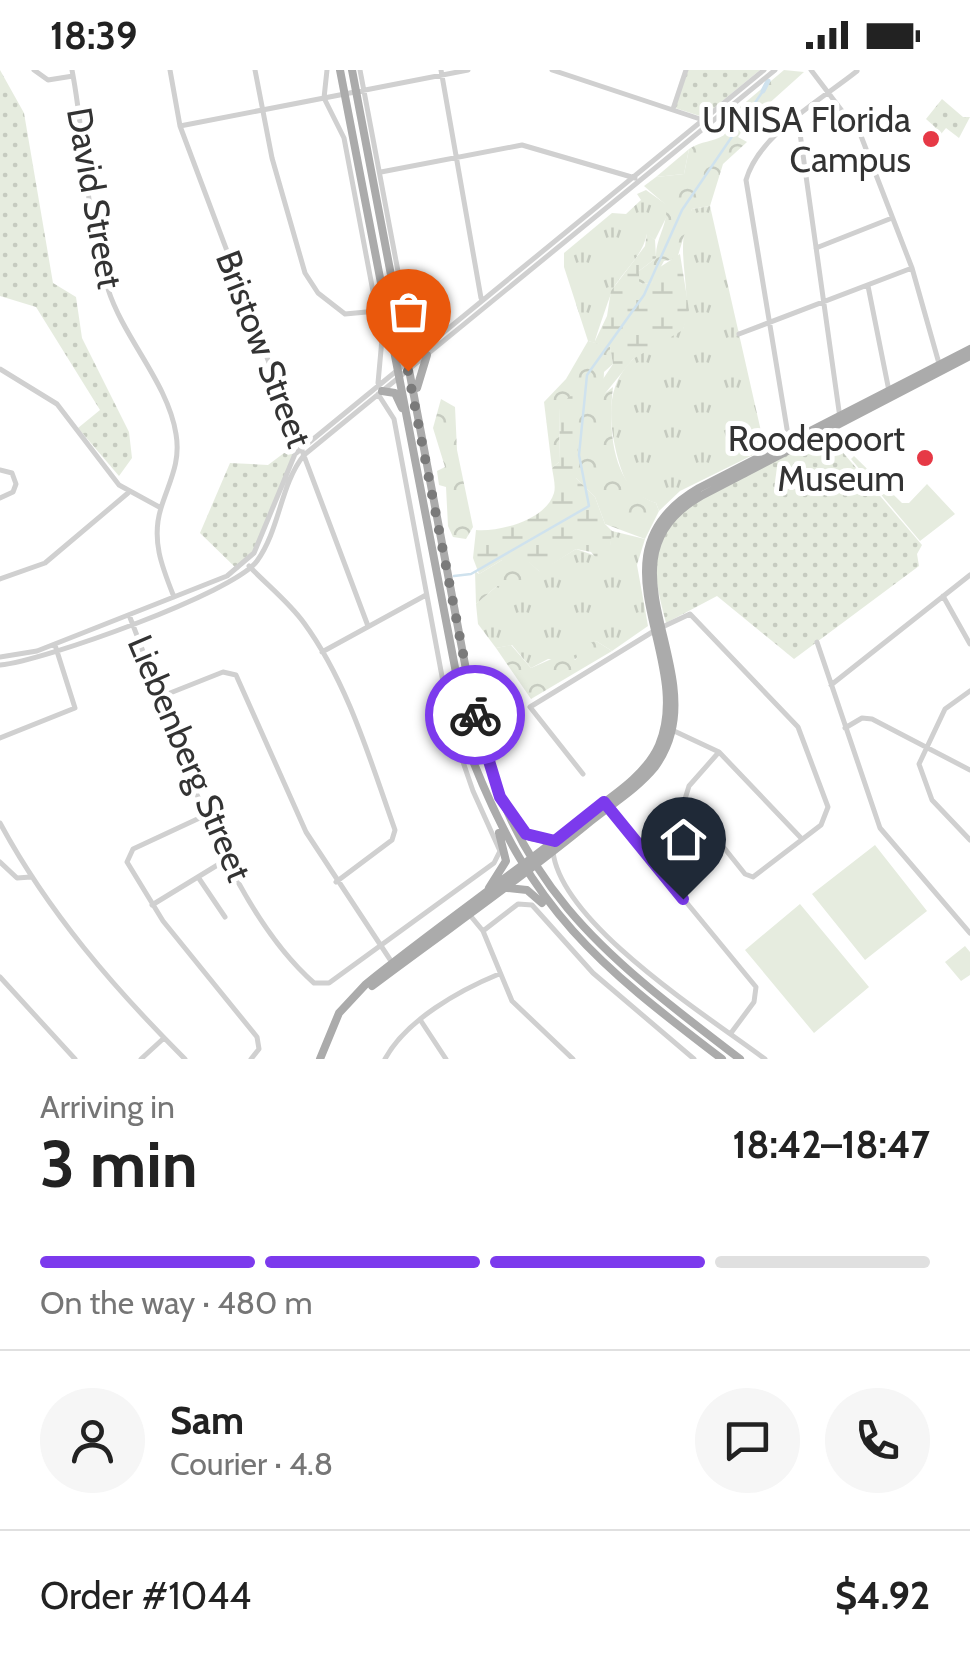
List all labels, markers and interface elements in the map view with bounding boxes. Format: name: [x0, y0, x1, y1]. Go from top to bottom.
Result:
text: 18:39: [50, 12, 137, 59]
place label: UNISA Florida Campus: [702, 98, 911, 181]
street label: David Street: [58, 104, 132, 292]
marker: UNISA Florida Campus: [920, 128, 942, 150]
street label: Bristow Street: [207, 244, 321, 454]
pin: [366, 269, 451, 372]
icon: bag: [381, 284, 436, 339]
place label: Roodepoort Museum: [728, 417, 905, 500]
marker: Roodepoort Museum: [914, 447, 936, 469]
street label: Liebenberg Street: [119, 628, 261, 888]
courier: [425, 665, 525, 765]
icon: bike: [448, 688, 503, 743]
pin: [641, 797, 726, 900]
icon: home: [656, 812, 711, 867]
text: Arriving in: [40, 1087, 175, 1126]
text: 18:42–18:47: [732, 1121, 930, 1168]
text: 3 min: [40, 1124, 198, 1203]
text: On the way · 480 m: [40, 1283, 313, 1322]
button: person: [40, 1388, 145, 1493]
button: chat: [695, 1388, 800, 1493]
button: phone: [825, 1388, 930, 1493]
text: Sam: [170, 1397, 244, 1444]
text: Courier · 4.8: [170, 1444, 333, 1483]
text: Order #1044: [40, 1572, 251, 1619]
text: $4.92: [835, 1572, 930, 1619]

